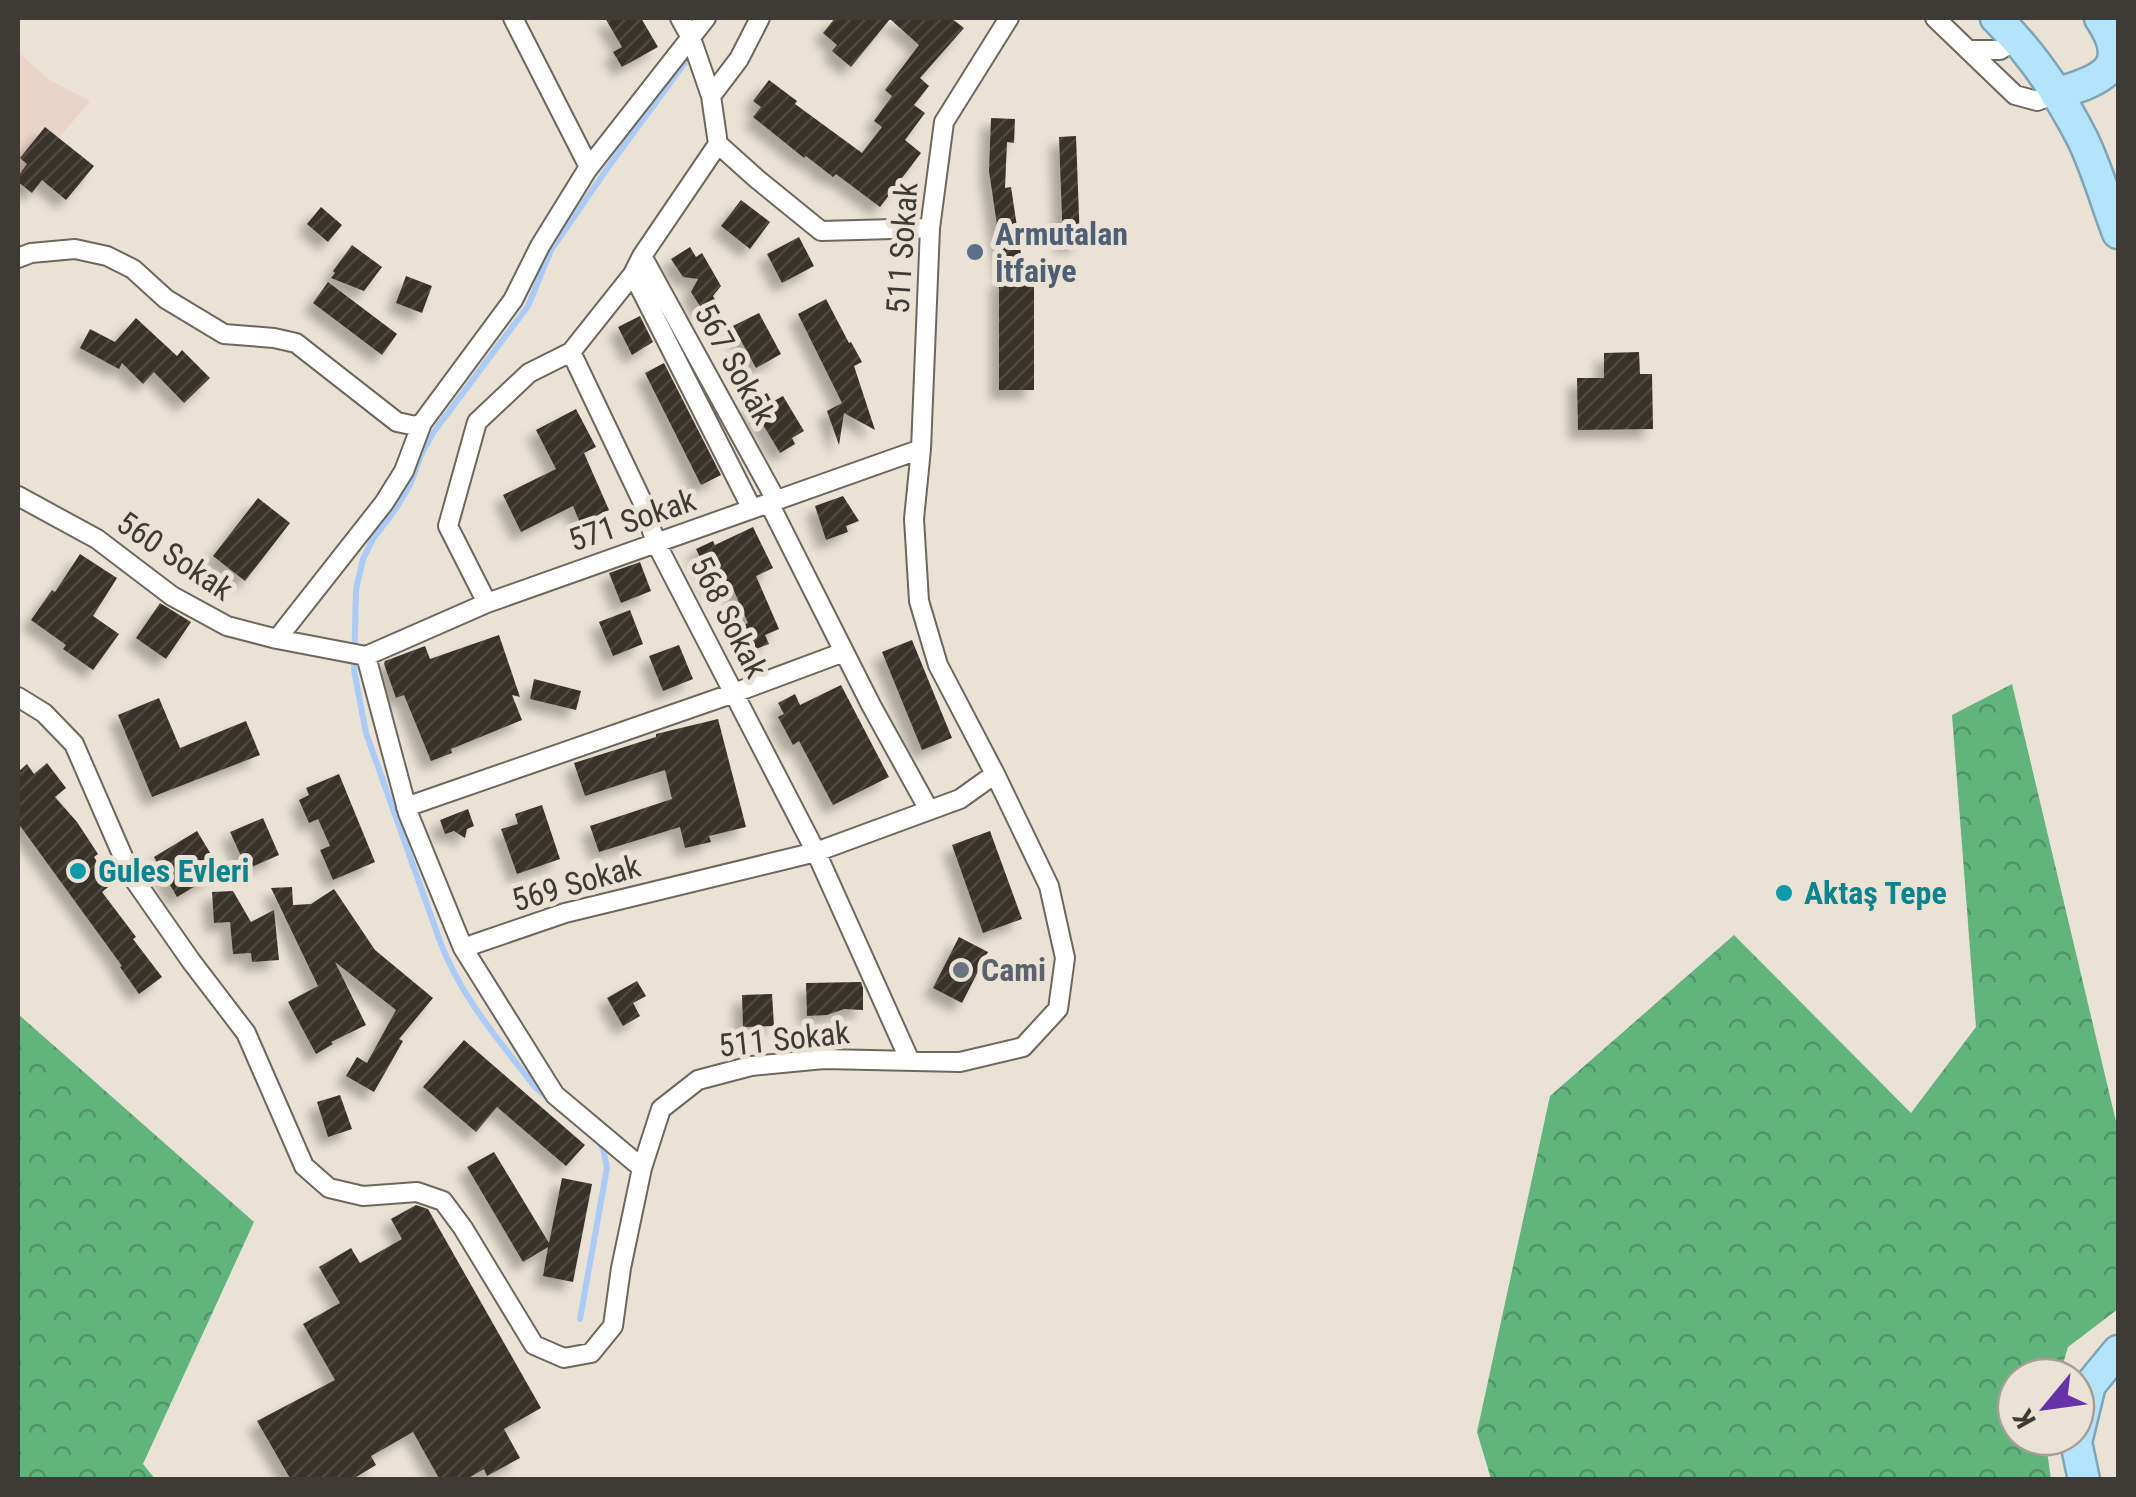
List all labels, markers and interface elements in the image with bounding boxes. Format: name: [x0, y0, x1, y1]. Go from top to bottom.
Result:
street label: 511 Sokak: [878, 180, 926, 315]
place label: Armutalan İtfaiye: [995, 215, 1128, 290]
marker: Armutalan İtfaiye: [964, 241, 986, 263]
street label: 567 Sokak: [686, 297, 784, 431]
street label: 571 Sokak: [564, 480, 701, 559]
street label: 560 Sokak: [110, 503, 241, 609]
street label: 568 Sokak: [682, 550, 776, 685]
street label: 569 Sokak: [508, 846, 645, 919]
place label: Gules Evleri: [98, 852, 249, 890]
marker: Gules Evleri: [67, 860, 89, 882]
place label: Aktaş Tepe: [1804, 874, 1947, 912]
marker: Aktaş Tepe: [1773, 882, 1795, 904]
place label: Cami: [981, 951, 1046, 989]
marker: Cami: [950, 959, 972, 981]
street label: 511 Sokak: [717, 1013, 852, 1065]
north arrow: [1996, 1357, 2096, 1457]
text: K: [2006, 1404, 2043, 1434]

